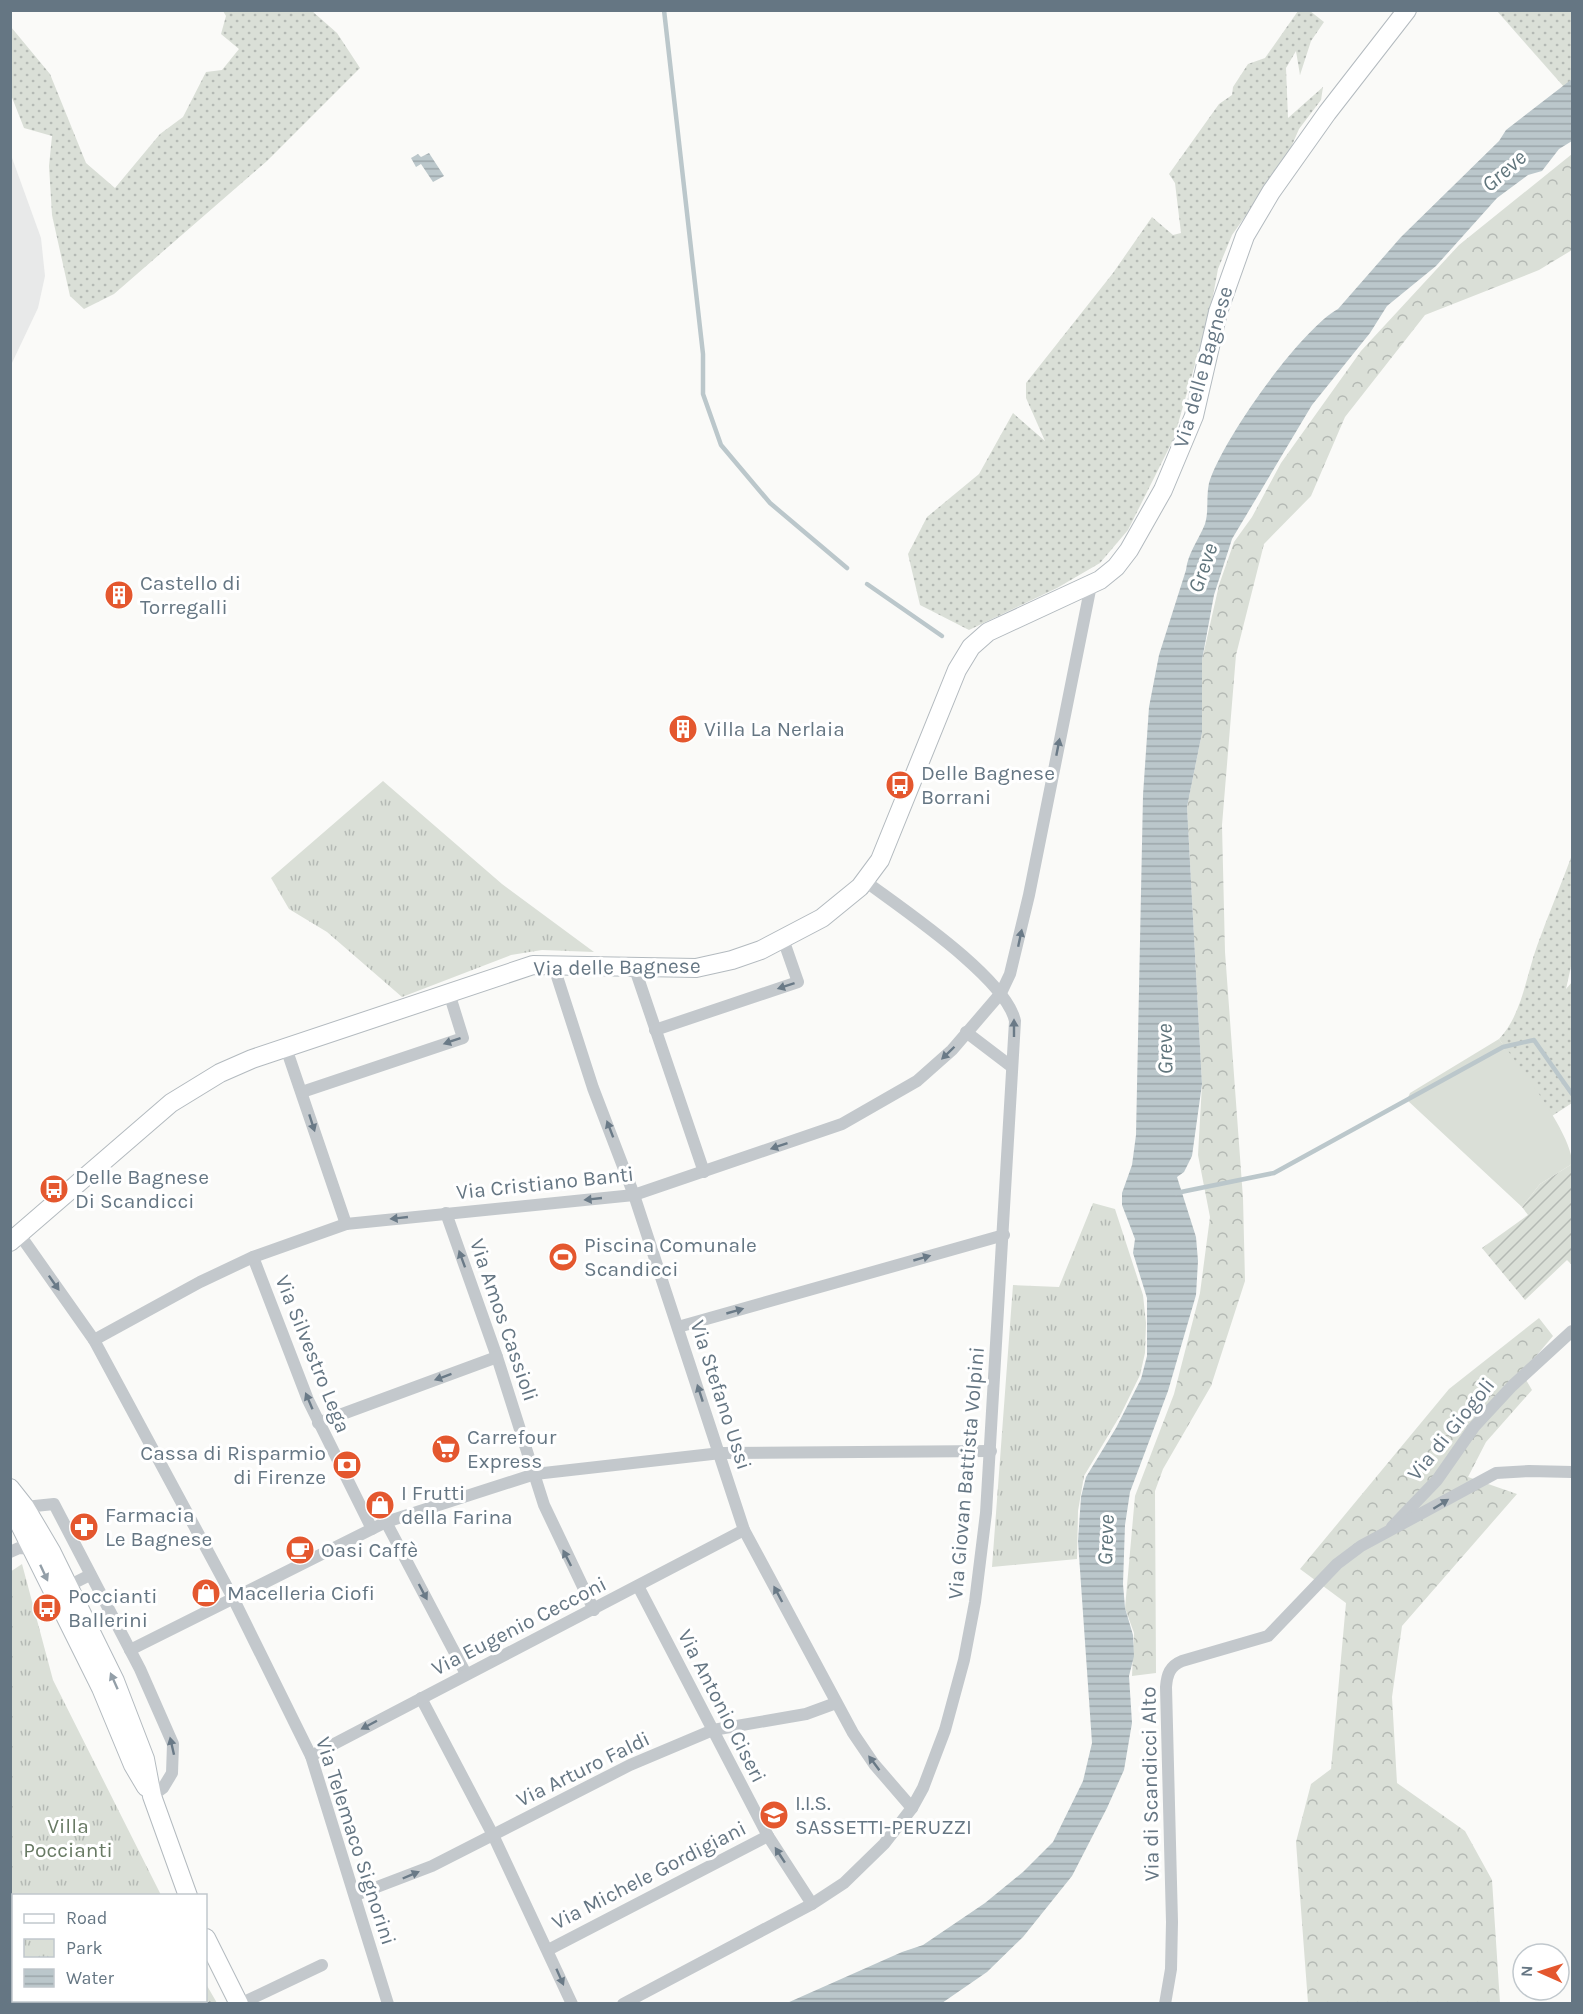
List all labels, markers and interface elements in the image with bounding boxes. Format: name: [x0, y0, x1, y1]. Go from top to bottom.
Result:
water label: Greve: [1476, 145, 1532, 197]
street label: Via delle Bagnese: [1168, 283, 1238, 451]
water label: Greve: [1182, 540, 1224, 596]
place label: Castello di Torregalli: [140, 571, 241, 619]
building icon: Castello di Torregalli: [103, 579, 135, 611]
building icon: Villa La Nerlaia: [667, 713, 699, 745]
place label: Villa La Nerlaia: [704, 717, 845, 741]
one-way arrow: [1054, 738, 1064, 756]
place label: Delle Bagnese Borrani: [921, 761, 1055, 809]
bus stop icon: Delle Bagnese Borrani: [884, 769, 916, 801]
one-way arrow: [1015, 929, 1025, 947]
street label: Via delle Bagnese: [533, 954, 701, 980]
one-way arrow: [777, 982, 795, 991]
one-way arrow: [1009, 1019, 1019, 1038]
water label: Greve: [1152, 1023, 1178, 1075]
one-way arrow: [443, 1037, 461, 1047]
one-way arrow: [942, 1045, 956, 1059]
one-way arrow: [308, 1114, 317, 1132]
one-way arrow: [604, 1120, 614, 1138]
one-way arrow: [770, 1142, 788, 1151]
street label: Via Cristiano Banti: [455, 1162, 635, 1204]
place label: Delle Bagnese Di Scandicci: [75, 1165, 209, 1213]
bus stop icon: Delle Bagnese Di Scandicci: [38, 1173, 70, 1205]
one-way arrow: [583, 1195, 602, 1204]
one-way arrow: [389, 1214, 408, 1223]
place label: Piscina Comunale Scandicci: [584, 1233, 757, 1281]
street label: Via Amos Cassioli: [465, 1236, 543, 1404]
sports icon: Piscina Comunale Scandicci: [547, 1241, 579, 1273]
one-way arrow: [457, 1250, 467, 1268]
one-way arrow: [914, 1253, 932, 1262]
street label: Via Silvestro Lega: [270, 1272, 356, 1436]
one-way arrow: [48, 1274, 60, 1290]
one-way arrow: [726, 1306, 744, 1315]
street label: Via Stefano Ussi: [685, 1317, 757, 1473]
street label: Via Giovan Battista Volpini: [943, 1346, 989, 1600]
one-way arrow: [433, 1373, 451, 1383]
street label: Via di Giogoli: [1402, 1373, 1500, 1485]
one-way arrow: [695, 1384, 705, 1402]
one-way arrow: [304, 1392, 313, 1410]
place label: Carrefour Express: [467, 1425, 557, 1473]
supermarket icon: Carrefour Express: [430, 1433, 462, 1465]
place label: Cassa di Risparmio di Firenze: [140, 1441, 326, 1489]
bank icon: Cassa di Risparmio di Firenze: [331, 1449, 363, 1481]
place label: I Frutti della Farina: [401, 1481, 513, 1529]
shop icon: I Frutti della Farina: [364, 1489, 396, 1521]
one-way arrow: [1433, 1498, 1449, 1509]
place label: Farmacia Le Bagnese: [105, 1503, 212, 1551]
pharmacy icon: Farmacia Le Bagnese: [68, 1511, 100, 1543]
water label: Greve: [1092, 1514, 1120, 1566]
cafe icon: Oasi Caffè: [284, 1534, 316, 1566]
place label: Oasi Caffè: [321, 1538, 418, 1562]
one-way arrow: [563, 1549, 572, 1566]
one-way arrow: [39, 1564, 48, 1581]
street label: Via Eugenio Cecconi: [428, 1572, 610, 1680]
shop icon: Macelleria Ciofi: [190, 1577, 222, 1609]
place label: Macelleria Ciofi: [227, 1581, 375, 1605]
place label: Poccianti Ballerini: [68, 1584, 157, 1632]
one-way arrow: [418, 1584, 428, 1601]
one-way arrow: [773, 1585, 783, 1602]
bus stop icon: Poccianti Ballerini: [31, 1592, 63, 1624]
street label: Via Antonio Ciseri: [673, 1625, 771, 1787]
one-way arrow: [109, 1672, 119, 1690]
street label: Via di Scandicci Alto: [1136, 1686, 1164, 1882]
one-way arrow: [361, 1721, 378, 1730]
street label: Via Arturo Faldi: [512, 1726, 654, 1812]
street label: Via Telemaco Signorini: [311, 1734, 401, 1948]
one-way arrow: [167, 1736, 176, 1755]
one-way arrow: [868, 1755, 880, 1771]
place label: I.I.S. SASSETTI-PERUZZI: [795, 1791, 972, 1839]
school or university icon: I.I.S. SASSETTI-PERUZZI: [758, 1799, 790, 1831]
park label: Villa Poccianti: [23, 1814, 113, 1862]
street label: Via Michele Gordigiani: [548, 1816, 750, 1934]
one-way arrow: [774, 1847, 786, 1863]
one-way arrow: [402, 1871, 419, 1880]
legend: [12, 1894, 207, 2002]
text: Road: [66, 1907, 107, 1929]
text: Park: [66, 1937, 103, 1959]
north arrow: [1511, 1942, 1571, 2002]
text: N: [1517, 1965, 1536, 1977]
text: Water: [66, 1967, 114, 1989]
one-way arrow: [555, 1968, 564, 1985]

